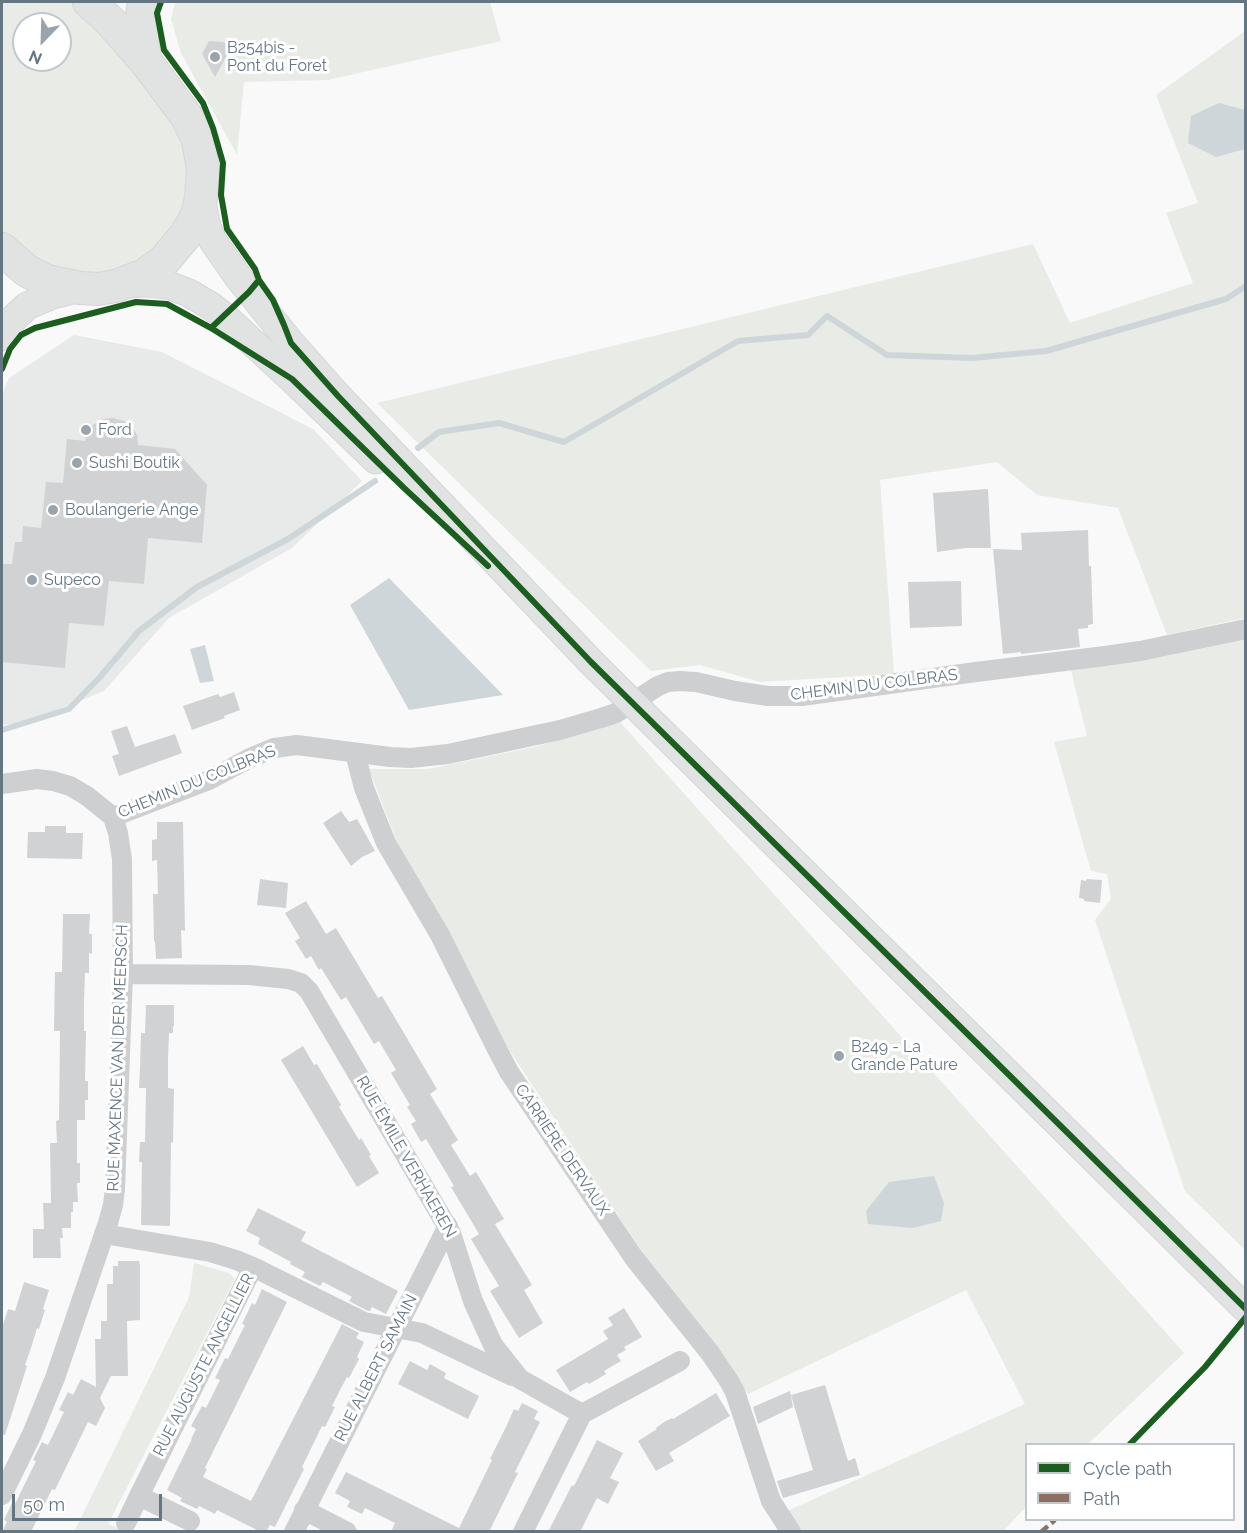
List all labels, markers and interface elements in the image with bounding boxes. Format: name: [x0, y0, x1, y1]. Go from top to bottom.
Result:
north arrow: [12, 12, 72, 72]
place label: B254bis - Pont du Foret: [227, 38, 327, 76]
text: N: [26, 46, 45, 68]
marker: B254bis - Pont du Foret: [208, 50, 222, 64]
place label: Ford: [98, 420, 132, 440]
marker: Ford: [79, 423, 93, 437]
place label: Sushi Boutik: [89, 453, 180, 473]
marker: Sushi Boutik: [70, 456, 84, 470]
place label: Boulangerie Ange: [65, 500, 198, 520]
marker: Boulangerie Ange: [46, 503, 60, 517]
place label: Supeco: [44, 570, 101, 590]
marker: Supeco: [25, 573, 39, 587]
street label: CHEMIN DU COLBRAS: [789, 665, 959, 705]
street label: CHEMIN DU COLBRAS: [115, 742, 279, 822]
street label: RUE MAXENCE VAN DER MEERSCH: [104, 924, 132, 1192]
place label: B249 - La Grande Pature: [851, 1037, 958, 1075]
marker: B249 - La Grande Pature: [832, 1049, 846, 1063]
street label: RUE ÉMILE VERHAEREN: [352, 1073, 460, 1241]
street label: CARRIÈRE DERVAUX: [511, 1081, 613, 1219]
street label: RUE AUGUSTE ANGELLIER: [149, 1270, 259, 1460]
street label: RUE ALBERT SAMAIN: [331, 1291, 421, 1445]
legend: [1025, 1443, 1235, 1521]
text: Cycle path: [1083, 1458, 1172, 1479]
scale bar: [15, 1482, 165, 1520]
text: Path: [1083, 1488, 1120, 1509]
text: 50 m: [23, 1494, 65, 1515]

